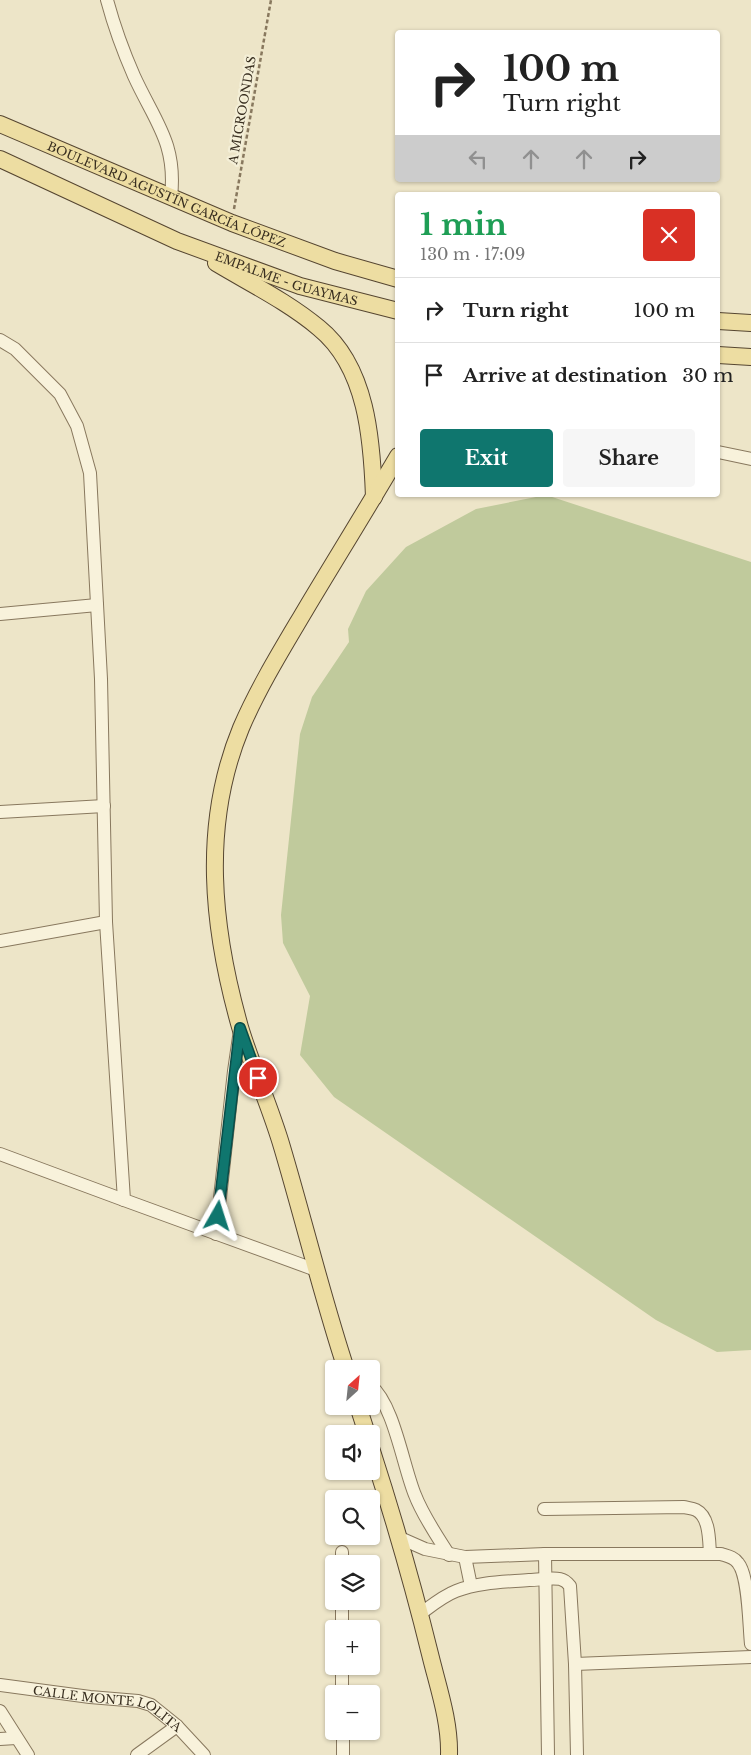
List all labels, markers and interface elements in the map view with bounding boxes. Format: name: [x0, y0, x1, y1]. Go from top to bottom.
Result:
text: 100 m: [503, 47, 619, 90]
icon: right: [420, 50, 485, 115]
street label: A MICROONDAS: [225, 54, 259, 166]
text: Turn right: [503, 90, 621, 117]
street label: BOULEVARD AGUSTÍN GARCÍA LÓPEZ: [45, 138, 288, 250]
icon: left: [464, 145, 492, 173]
icon: ahead: [517, 145, 545, 173]
icon: ahead: [570, 145, 598, 173]
icon: right: [623, 145, 651, 173]
text: 1 min: [420, 206, 507, 243]
button: close: [643, 209, 695, 261]
text: 130 m · 17:09: [420, 244, 525, 264]
street label: EMPALME - GUAYMAS: [213, 248, 360, 308]
icon: right: [420, 296, 448, 324]
text: Turn right: [463, 299, 569, 322]
text: 100 m: [634, 299, 695, 322]
icon: arrive: [420, 361, 448, 389]
text: Arrive at destination: [463, 364, 667, 387]
text: 30 m: [682, 364, 733, 387]
button: Exit: [420, 429, 553, 487]
button: Share: [563, 429, 695, 487]
pin: [237, 1057, 279, 1099]
icon: arrive: [244, 1064, 272, 1092]
position arrow: [191, 1189, 243, 1241]
north arrow: [325, 1360, 380, 1415]
map controls: [325, 1360, 380, 1740]
button: sound: [325, 1425, 380, 1480]
button: search: [325, 1490, 380, 1545]
button: layers: [325, 1555, 380, 1610]
button: +: [325, 1620, 380, 1675]
street label: CALLE MONTE LOLITA: [32, 1682, 186, 1735]
button: −: [325, 1685, 380, 1740]

